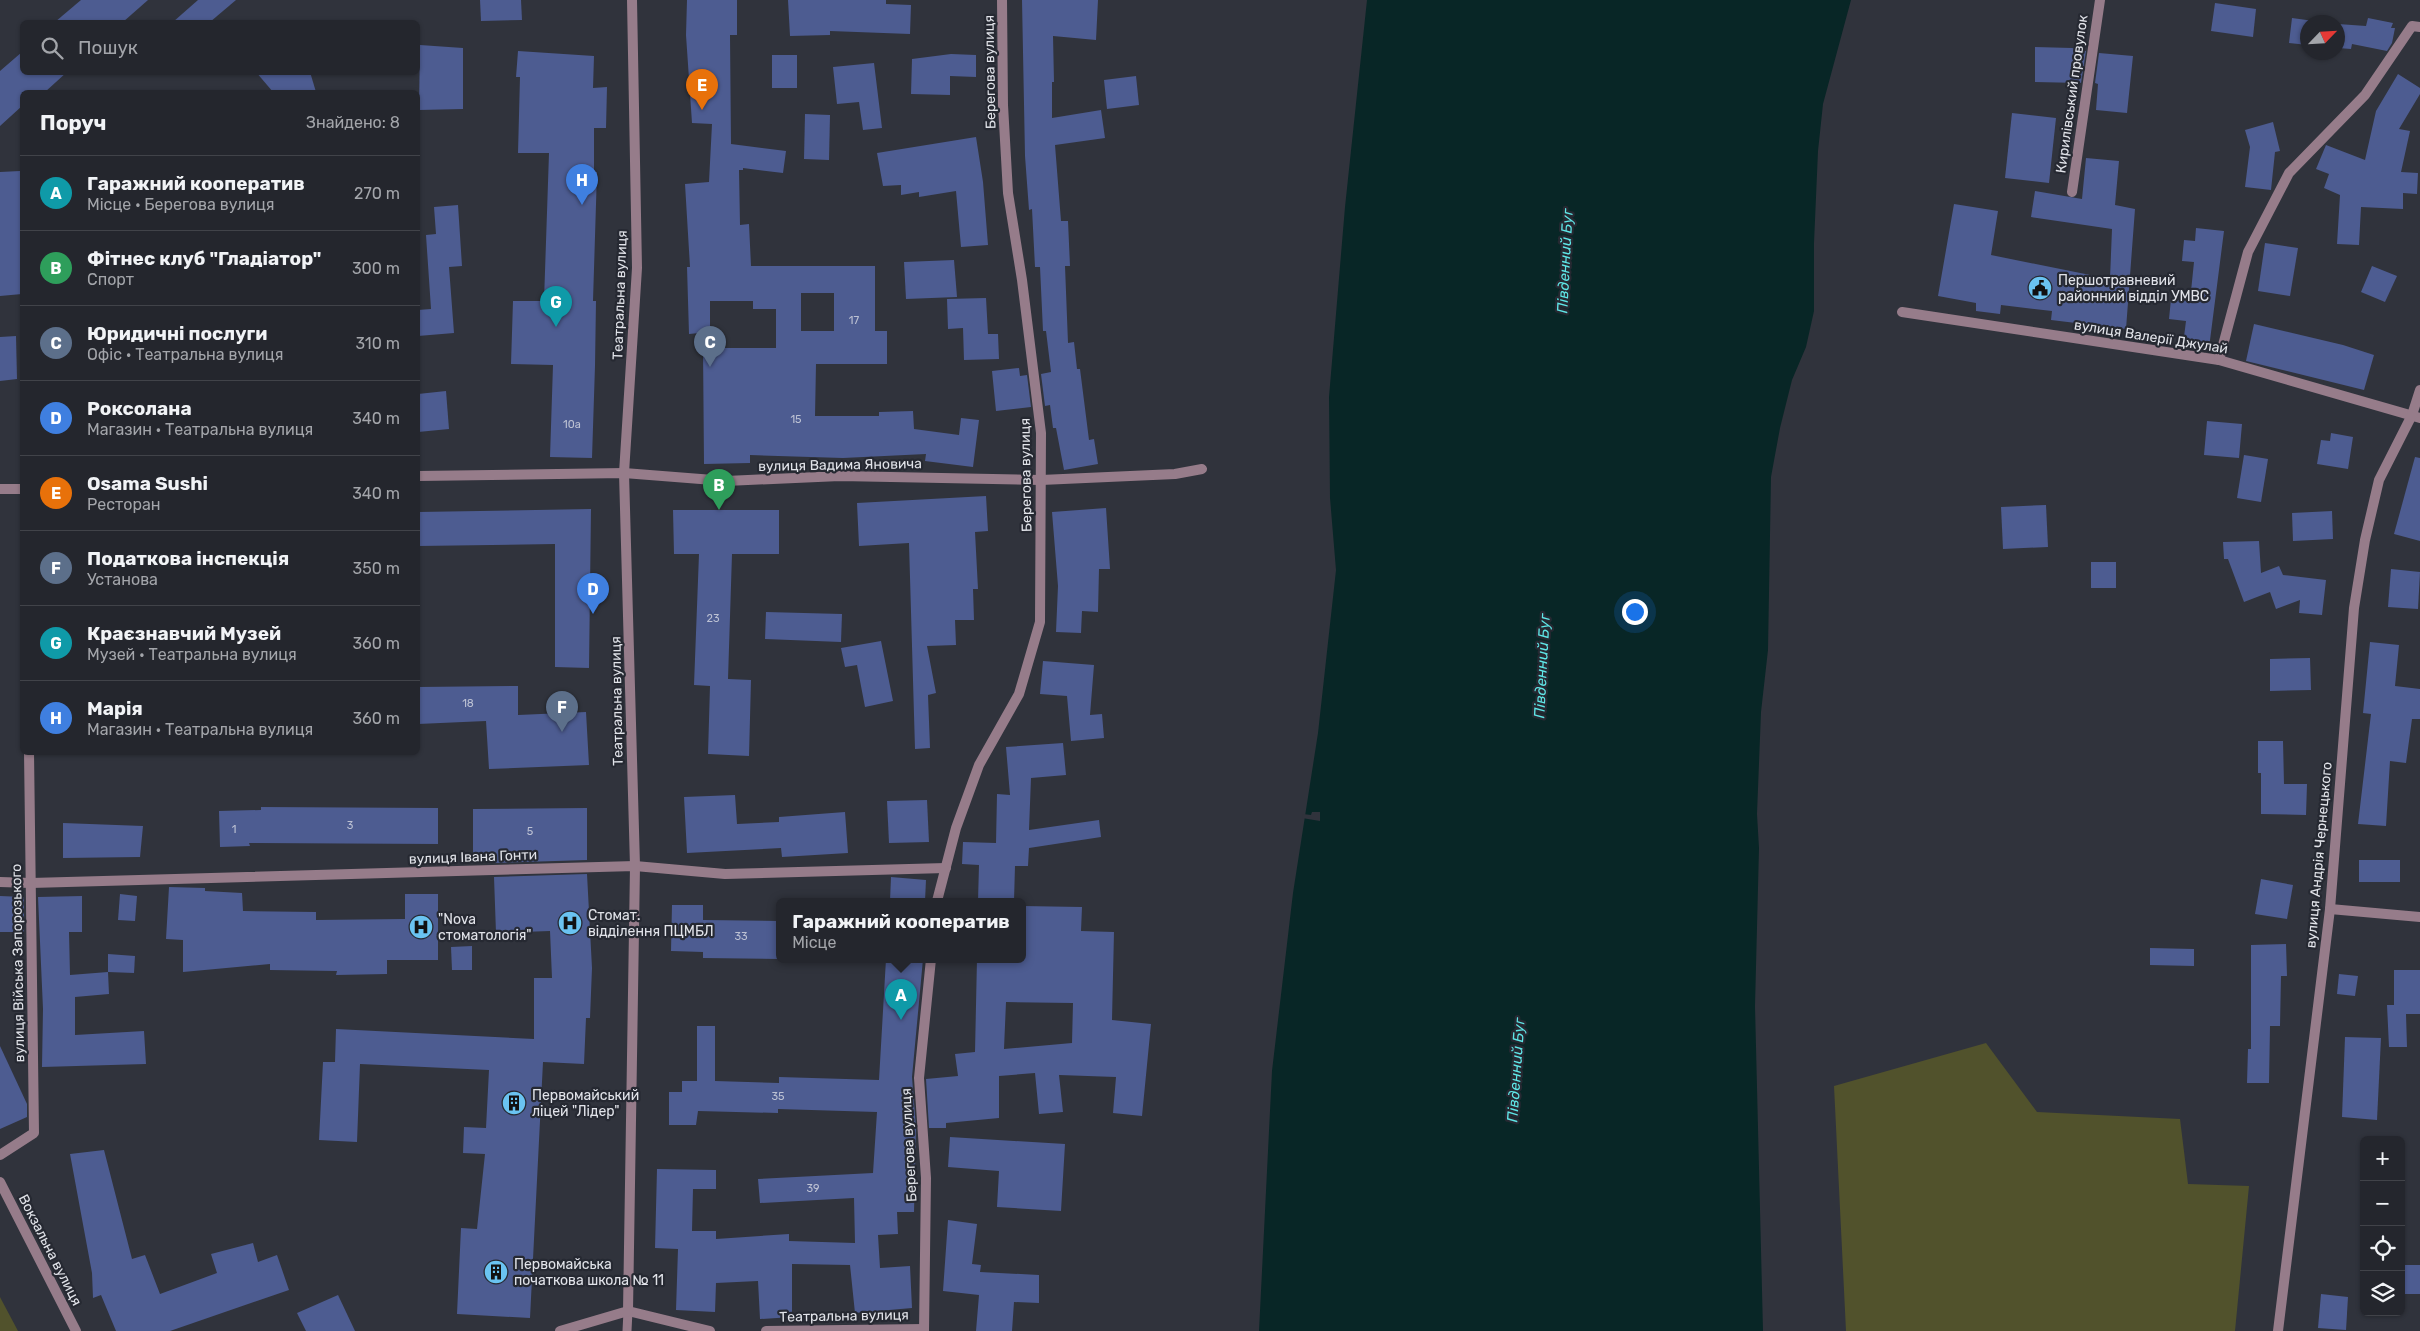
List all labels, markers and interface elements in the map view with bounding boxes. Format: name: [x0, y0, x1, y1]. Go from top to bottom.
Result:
street label: Кирилівський провулок: [2052, 13, 2092, 174]
street label: Берегова вулиця: [981, 15, 999, 129]
north arrow: [2300, 15, 2345, 60]
search box: [20, 20, 420, 75]
icon: search: [38, 34, 66, 62]
text: Пошук: [78, 36, 138, 59]
pin: E: [686, 69, 718, 110]
text: Поруч: [40, 110, 106, 135]
text: Знайдено: 8: [306, 113, 400, 132]
pin: H: [566, 164, 598, 205]
text: Гаражний кооператив: [87, 172, 305, 195]
text: A: [50, 184, 62, 203]
text: 270 m: [354, 184, 400, 203]
text: Місце · Берегова вулиця: [87, 195, 275, 214]
water label: Південний Буг: [1553, 207, 1577, 314]
street label: Театральна вулиця: [609, 230, 631, 360]
text: Фітнес клуб "Гладіатор": [87, 247, 321, 270]
text: B: [50, 259, 62, 278]
text: 300 m: [352, 259, 400, 278]
text: Спорт: [87, 270, 134, 289]
place label: Першотравневий районний відділ УМВС: [2058, 272, 2209, 305]
public building icon: Першотравневий районний відділ УМВС: [2027, 275, 2053, 301]
pin: G: [540, 286, 572, 327]
house number: 17: [849, 314, 860, 327]
street label: вулиця Валерії Джулай: [2073, 316, 2229, 358]
text: Юридичні послуги: [87, 322, 267, 345]
pin: C: [694, 326, 726, 367]
text: C: [50, 334, 62, 353]
text: 310 m: [356, 334, 400, 353]
text: Офіс · Театральна вулиця: [87, 345, 283, 364]
text: Роксолана: [87, 397, 192, 420]
text: D: [50, 409, 62, 428]
text: 340 m: [352, 409, 400, 428]
house number: 15: [790, 413, 802, 426]
house number: 10а: [563, 418, 581, 431]
street label: Берегова вулиця: [1017, 418, 1035, 532]
text: Магазин · Театральна вулиця: [87, 420, 313, 439]
street label: вулиця Вадима Яновича: [758, 455, 922, 475]
pin: B: [703, 469, 735, 510]
text: Osama Sushi: [87, 472, 208, 495]
text: E: [51, 484, 61, 503]
text: 340 m: [352, 484, 400, 503]
text: Ресторан: [87, 495, 161, 514]
text: Податкова інспекція: [87, 547, 289, 570]
text: F: [51, 559, 61, 578]
text: 350 m: [353, 559, 400, 578]
text: Установа: [87, 570, 158, 589]
pin: D: [577, 573, 609, 614]
your location: [1622, 599, 1648, 625]
house number: 23: [706, 612, 720, 625]
water label: Південний Буг: [1530, 612, 1554, 719]
text: Краєзнавчий Музей: [87, 622, 281, 645]
text: G: [50, 634, 62, 653]
text: 360 m: [352, 634, 400, 653]
street label: Театральна вулиця: [607, 636, 627, 766]
text: Музей · Театральна вулиця: [87, 645, 297, 664]
pin: F: [546, 691, 578, 732]
text: Марія: [87, 697, 143, 720]
house number: 18: [462, 697, 474, 710]
text: H: [50, 709, 62, 728]
text: 360 m: [352, 709, 400, 728]
text: Магазин · Театральна вулиця: [87, 720, 313, 739]
street label: вулиця Андрія Чернецького: [2302, 761, 2336, 949]
house number: 3: [347, 819, 354, 832]
house number: 1: [232, 823, 236, 836]
house number: 5: [527, 825, 534, 838]
street label: вулиця Івана Гонти: [409, 846, 537, 868]
street label: вулиця Війська Запорозького: [8, 864, 28, 1062]
popup: [776, 898, 1026, 963]
place label: Стомат. відділення ПЦМБЛ: [588, 907, 714, 940]
hospital icon: Стомат. відділення ПЦМБЛ: [557, 910, 583, 936]
text: Гаражний кооператив: [792, 910, 1010, 933]
place label: "Nova стоматологія": [438, 911, 532, 944]
hospital icon: "Nova стоматологія": [408, 914, 434, 940]
house number: 33: [734, 930, 748, 943]
text: Місце: [792, 933, 836, 952]
pin: A: [885, 979, 917, 1020]
water label: Південний Буг: [1503, 1016, 1529, 1123]
place label: Первомайський ліцей "Лідер": [532, 1087, 639, 1120]
street label: Берегова вулиця: [898, 1088, 920, 1202]
building icon: Первомайський ліцей "Лідер": [501, 1090, 527, 1116]
house number: 35: [771, 1090, 785, 1103]
map controls: [2360, 1136, 2405, 1316]
button: +: [2360, 1136, 2405, 1181]
button: −: [2360, 1181, 2405, 1226]
house number: 39: [806, 1182, 820, 1195]
street label: Вокзальна вулиця: [15, 1192, 85, 1308]
button: locate: [2360, 1226, 2405, 1271]
place label: Первомайська початкова школа № 11: [514, 1256, 664, 1289]
building icon: Первомайська початкова школа № 11: [483, 1259, 509, 1285]
button: layers: [2360, 1271, 2405, 1316]
street label: Театральна вулиця: [779, 1306, 909, 1326]

